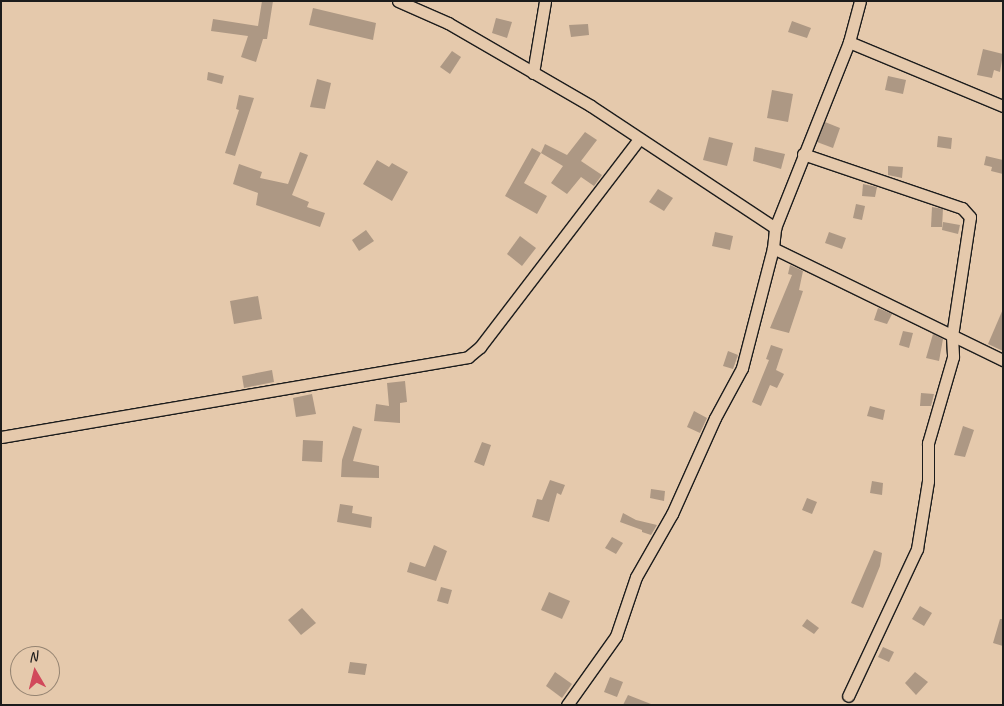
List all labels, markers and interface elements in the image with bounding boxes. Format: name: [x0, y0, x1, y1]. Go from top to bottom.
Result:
north arrow: [10, 646, 60, 696]
text: N: [27, 648, 38, 666]

